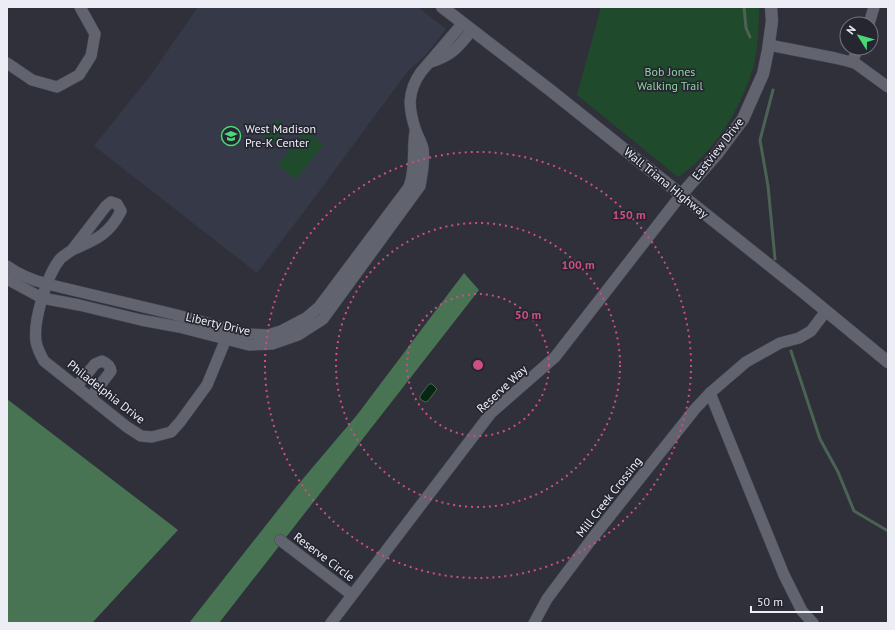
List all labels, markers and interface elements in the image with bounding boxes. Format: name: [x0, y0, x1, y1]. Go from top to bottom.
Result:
north arrow: [839, 16, 879, 56]
text: N: [843, 23, 859, 37]
park label: Bob Jones Walking Trail: [637, 64, 703, 93]
street label: Eastview Drive: [689, 114, 747, 183]
place label: West Madison Pre-K Center: [245, 121, 316, 150]
school or university icon: West Madison Pre-K Center: [220, 125, 242, 147]
street label: Wall Triana Highway: [621, 144, 712, 221]
text: 150 m: [612, 207, 646, 222]
text: 100 m: [561, 257, 595, 272]
text: 50 m: [515, 307, 541, 322]
street label: Liberty Drive: [184, 309, 252, 338]
street label: Philadelphia Drive: [65, 357, 148, 427]
centre of rings: [471, 358, 485, 372]
street label: Reserve Way: [473, 361, 530, 416]
street label: Mill Creek Crossing: [573, 454, 645, 540]
street label: Reserve Circle: [291, 529, 358, 584]
scale bar: [751, 588, 822, 614]
text: 50 m: [757, 594, 783, 609]

